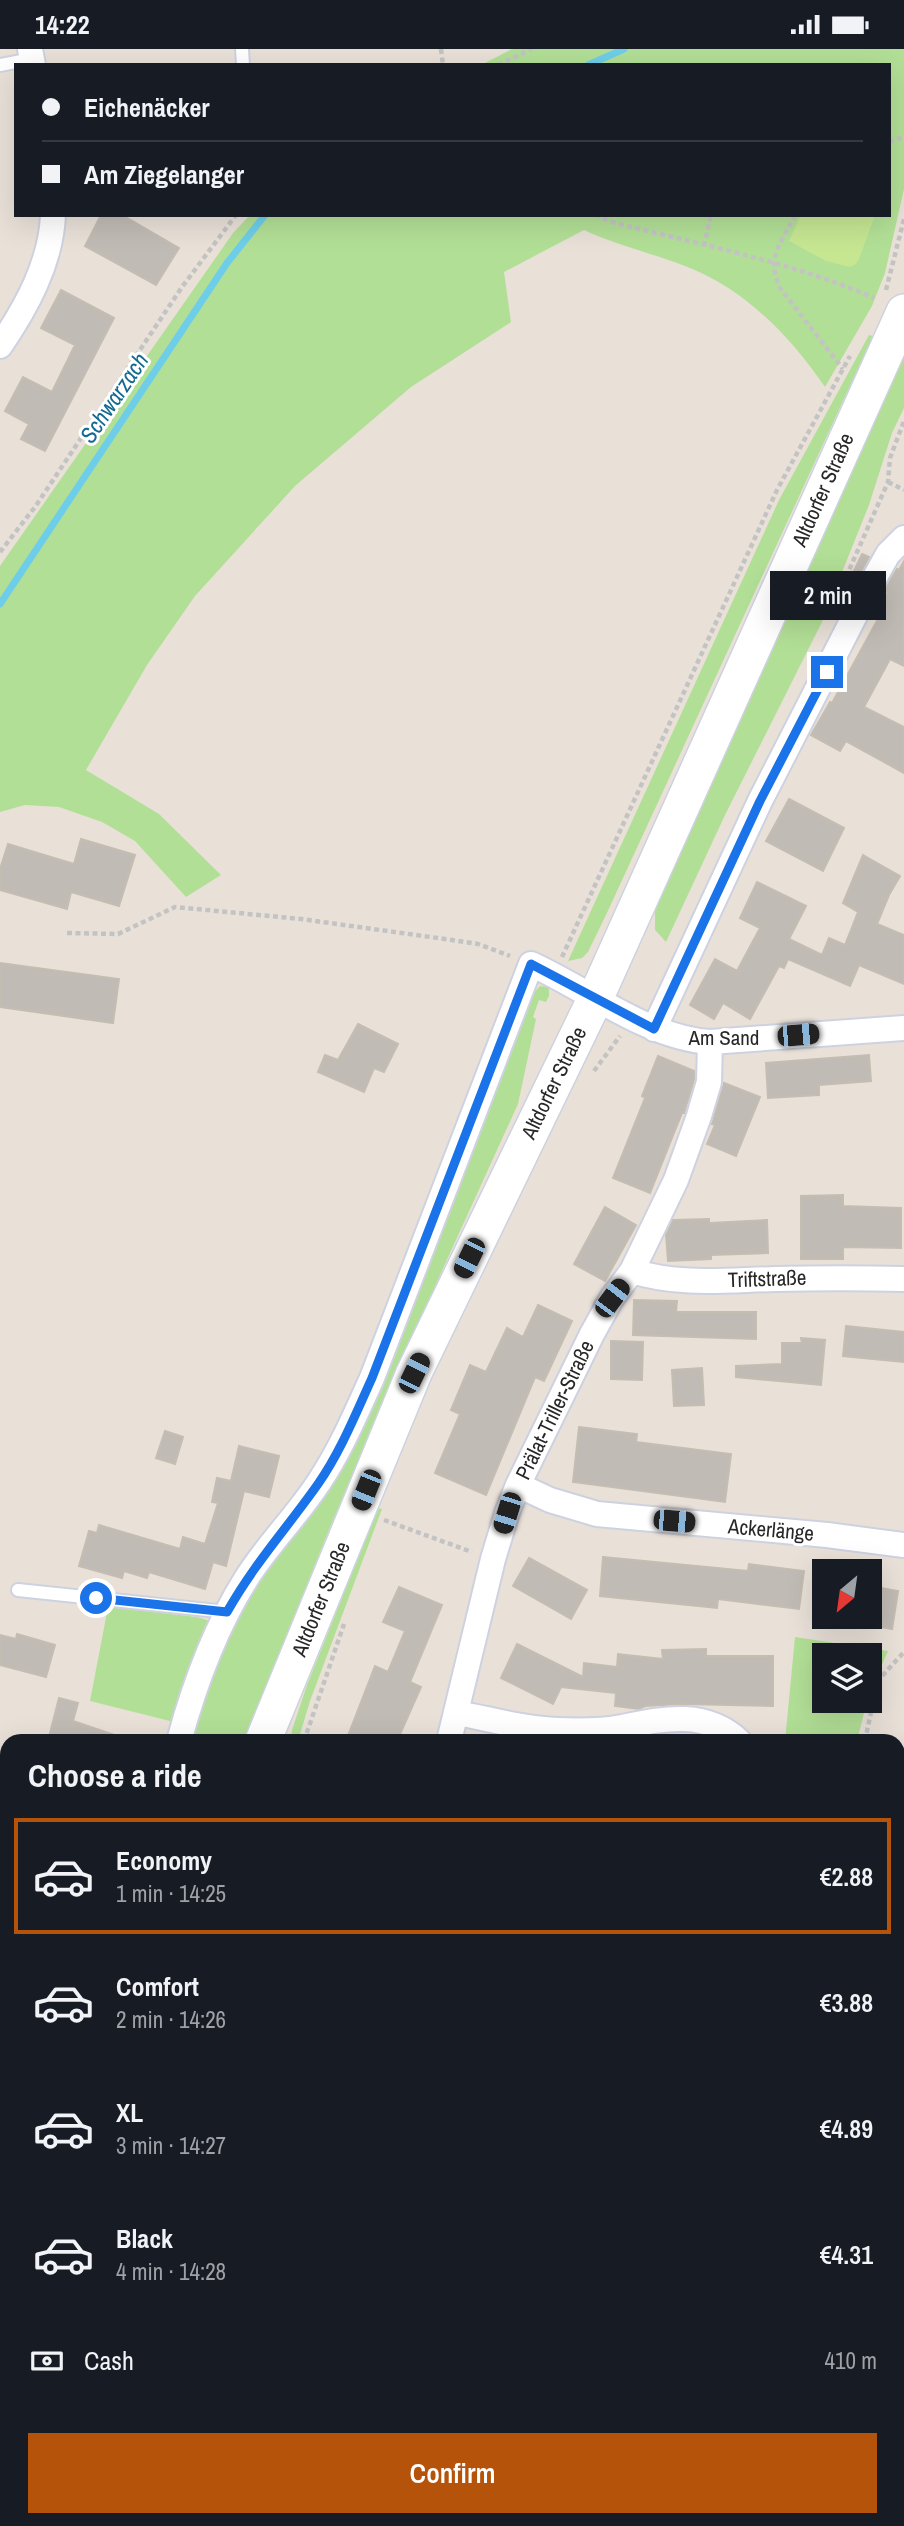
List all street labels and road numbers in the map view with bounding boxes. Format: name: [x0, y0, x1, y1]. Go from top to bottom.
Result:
street label: Altdorfer Straße: [784, 428, 861, 552]
street label: Altdorfer Straße: [513, 1022, 593, 1145]
street label: Am Sand: [688, 1023, 759, 1052]
street label: Triftstraße: [727, 1263, 807, 1294]
street label: Prälat-Triller-Straße: [508, 1335, 601, 1484]
street label: Ackerlänge: [726, 1511, 815, 1548]
street label: Altdorfer Straße: [284, 1537, 357, 1662]

